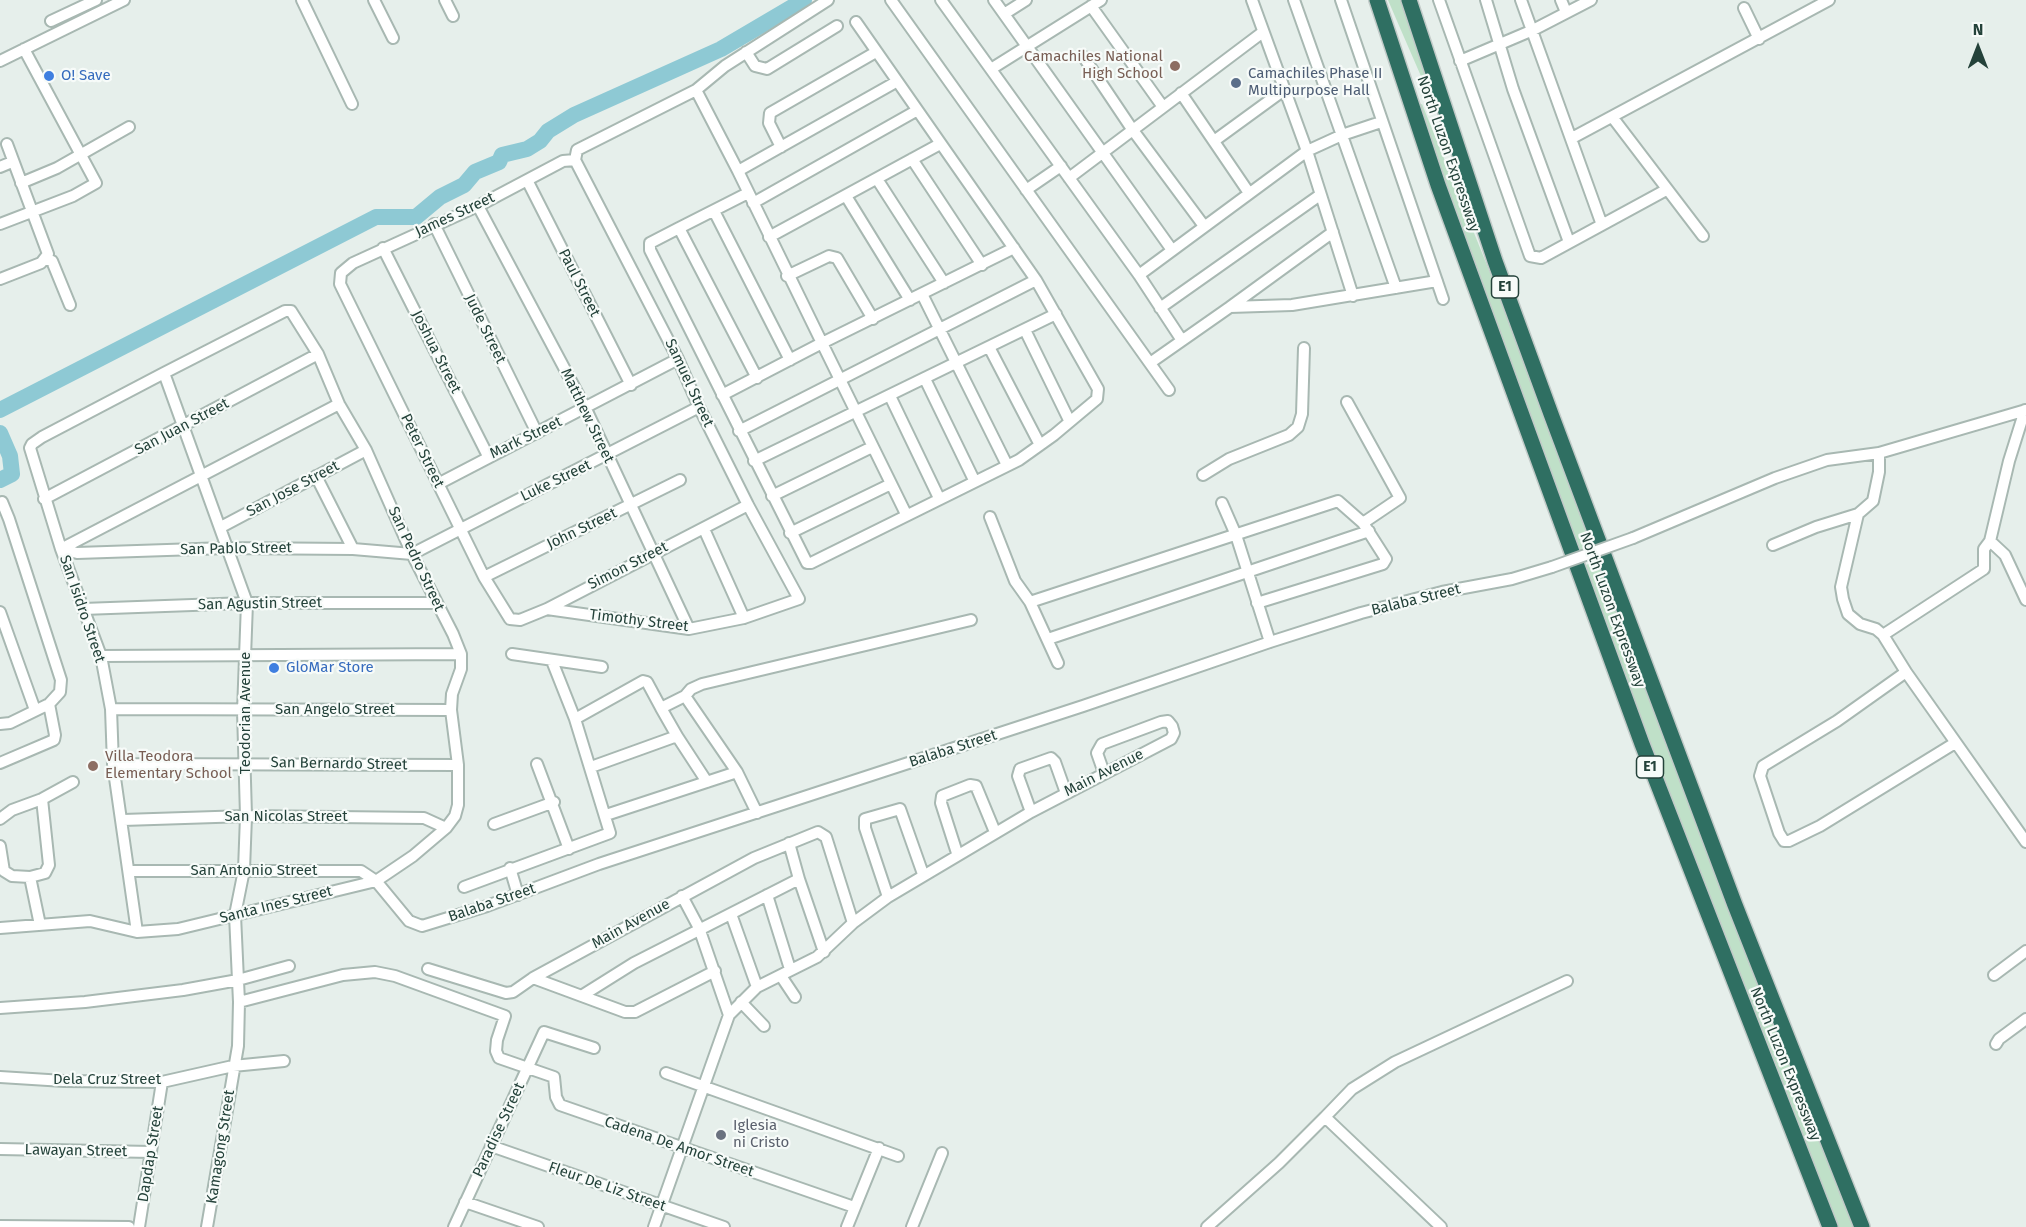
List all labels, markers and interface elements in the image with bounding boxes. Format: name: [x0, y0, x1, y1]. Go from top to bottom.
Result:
north arrow: [1948, 18, 2008, 78]
text: N: [1973, 20, 1983, 39]
place label: Camachiles National High School: [1024, 48, 1163, 83]
marker: Camachiles National High School: [1168, 59, 1182, 73]
place label: Camachiles Phase II Multipurpose Hall: [1248, 65, 1382, 100]
place label: O! Save: [61, 67, 111, 85]
marker: O! Save: [42, 69, 56, 83]
street label: North Luzon Expressway: [1413, 73, 1483, 235]
marker: Camachiles Phase II Multipurpose Hall: [1229, 76, 1243, 90]
street label: James Street: [412, 189, 498, 241]
street label: Paul Street: [554, 246, 604, 320]
road number: E1: [1492, 276, 1518, 298]
street label: Jude Street: [460, 291, 510, 367]
street label: Joshua Street: [407, 308, 465, 396]
street label: Samuel Street: [661, 336, 717, 430]
street label: Matthew Street: [556, 366, 618, 466]
street label: San Juan Street: [132, 395, 232, 459]
street label: Peter Street: [396, 411, 448, 491]
street label: Mark Street: [487, 413, 565, 463]
street label: Luke Street: [518, 456, 594, 506]
street label: San Jose Street: [244, 457, 342, 521]
street label: San Pedro Street: [384, 504, 448, 614]
street label: John Street: [544, 504, 620, 554]
street label: North Luzon Expressway: [1575, 530, 1649, 690]
street label: Simon Street: [585, 538, 671, 594]
street label: San Pablo Street: [180, 539, 292, 559]
street label: San Isidro Street: [55, 553, 109, 665]
street label: Balaba Street: [1370, 580, 1462, 620]
street label: San Agustin Street: [198, 594, 322, 614]
street label: Timothy Street: [588, 606, 690, 636]
street label: Teodorian Avenue: [237, 652, 255, 774]
place label: GloMar Store: [286, 659, 374, 677]
marker: GloMar Store: [267, 661, 281, 675]
street label: San Angelo Street: [275, 701, 395, 719]
street label: Balaba Street: [907, 726, 999, 772]
street label: Main Avenue: [1061, 745, 1147, 801]
place label: Villa Teodora Elementary School: [105, 748, 232, 783]
street label: San Bernardo Street: [270, 754, 408, 774]
road number: E1: [1636, 756, 1664, 778]
marker: Villa Teodora Elementary School: [86, 759, 100, 773]
street label: San Nicolas Street: [224, 808, 348, 826]
street label: San Antonio Street: [191, 862, 317, 880]
street label: Balaba Street: [446, 880, 538, 926]
street label: Santa Ines Street: [218, 882, 334, 928]
street label: Main Avenue: [589, 895, 673, 953]
street label: North Luzon Expressway: [1746, 984, 1824, 1144]
street label: Dela Cruz Street: [53, 1071, 161, 1089]
street label: Paradise Street: [469, 1080, 529, 1180]
street label: Kamagong Street: [203, 1089, 239, 1205]
street label: Dapdap Street: [135, 1105, 167, 1203]
street label: Cadena De Amor Street: [602, 1113, 756, 1181]
place label: Iglesia ni Cristo: [733, 1117, 789, 1152]
marker: Iglesia ni Cristo: [714, 1128, 728, 1142]
street label: Lawayan Street: [25, 1141, 127, 1161]
street label: Fleur De Liz Street: [546, 1158, 668, 1216]

